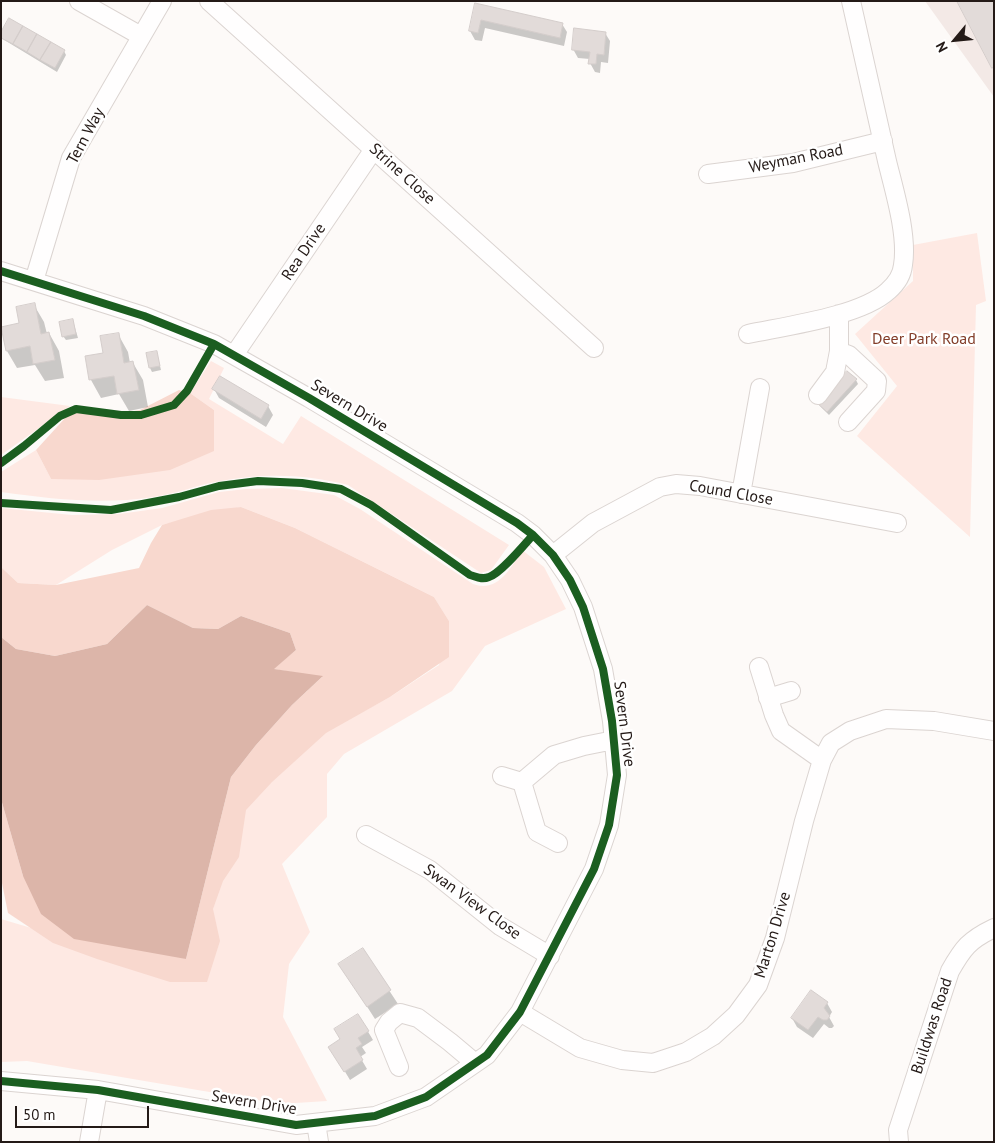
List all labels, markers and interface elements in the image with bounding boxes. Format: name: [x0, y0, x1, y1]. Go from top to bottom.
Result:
north arrow: [930, 15, 980, 65]
text: N: [932, 39, 952, 55]
street label: Tern Way: [63, 104, 109, 168]
street label: Strine Close: [365, 139, 439, 209]
street label: Weyman Road: [747, 140, 845, 178]
street label: Rea Drive: [278, 220, 330, 284]
park label: Deer Park Road: [872, 329, 976, 349]
street label: Severn Drive: [307, 376, 391, 436]
street label: Cound Close: [688, 476, 774, 510]
street label: Severn Drive: [609, 680, 639, 768]
street label: Swan View Close: [420, 860, 524, 944]
street label: Marton Drive: [751, 890, 795, 980]
street label: Buildwas Road: [907, 975, 957, 1077]
street label: Severn Drive: [210, 1087, 298, 1119]
scale bar: [18, 1096, 151, 1128]
text: 50 m: [23, 1105, 56, 1124]

